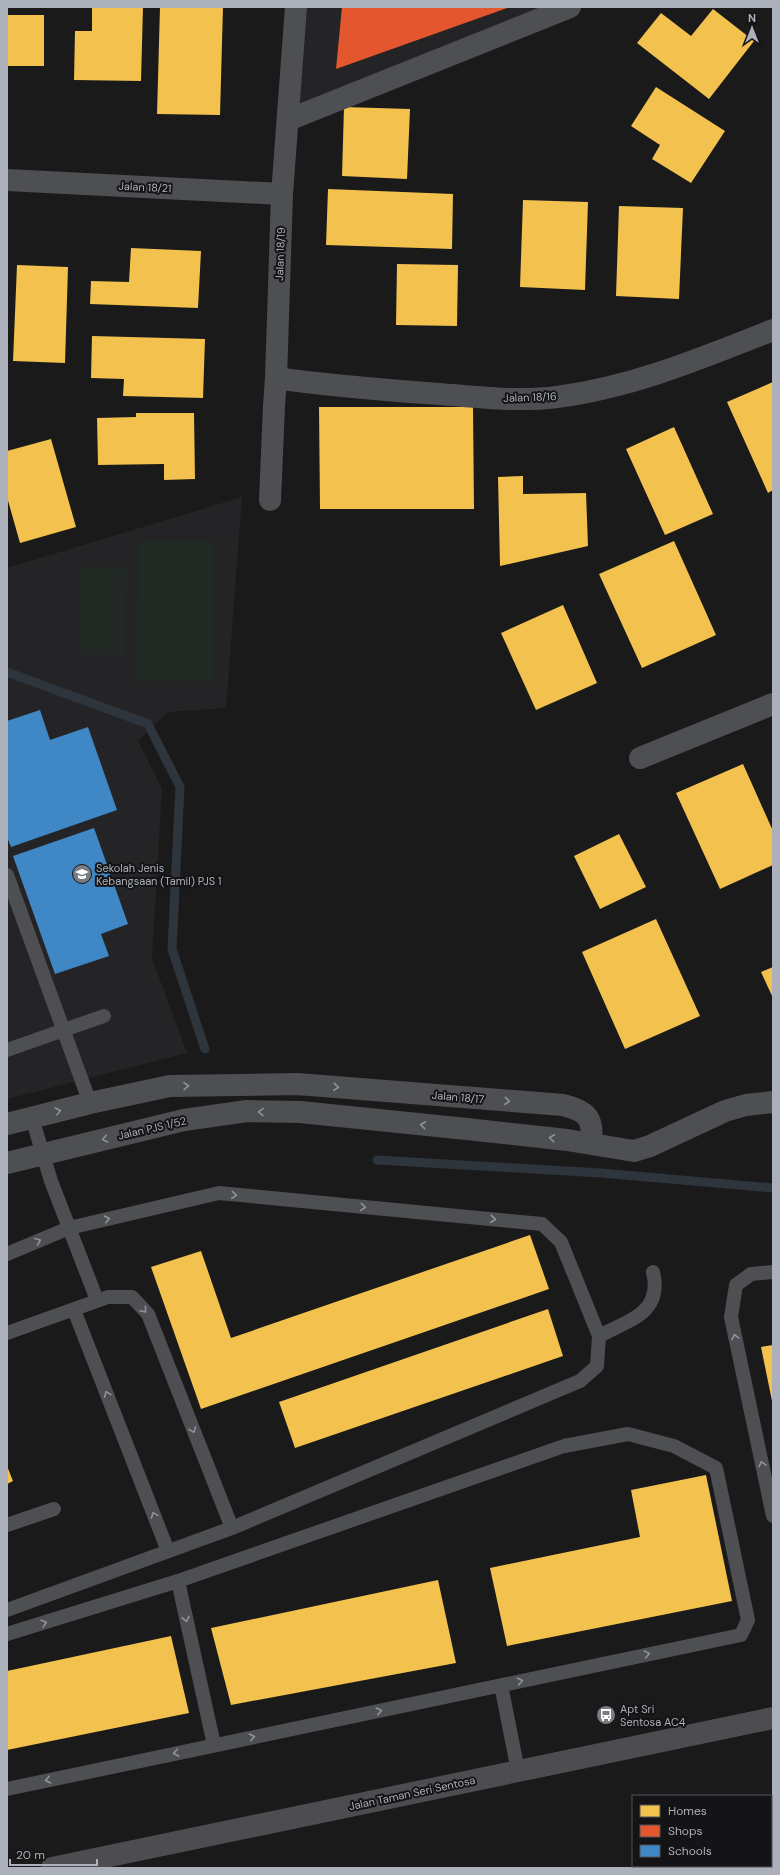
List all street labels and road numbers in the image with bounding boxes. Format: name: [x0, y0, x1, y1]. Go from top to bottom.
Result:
street label: Jalan 18/21: [118, 179, 172, 195]
street label: Jalan 18/19: [272, 227, 288, 281]
street label: Jalan 18/16: [503, 389, 557, 405]
street label: Jalan 18/17: [431, 1088, 485, 1106]
street label: Jalan PJS 1/52: [116, 1113, 188, 1143]
street label: Jalan Taman Seri Sentosa: [347, 1773, 477, 1813]

